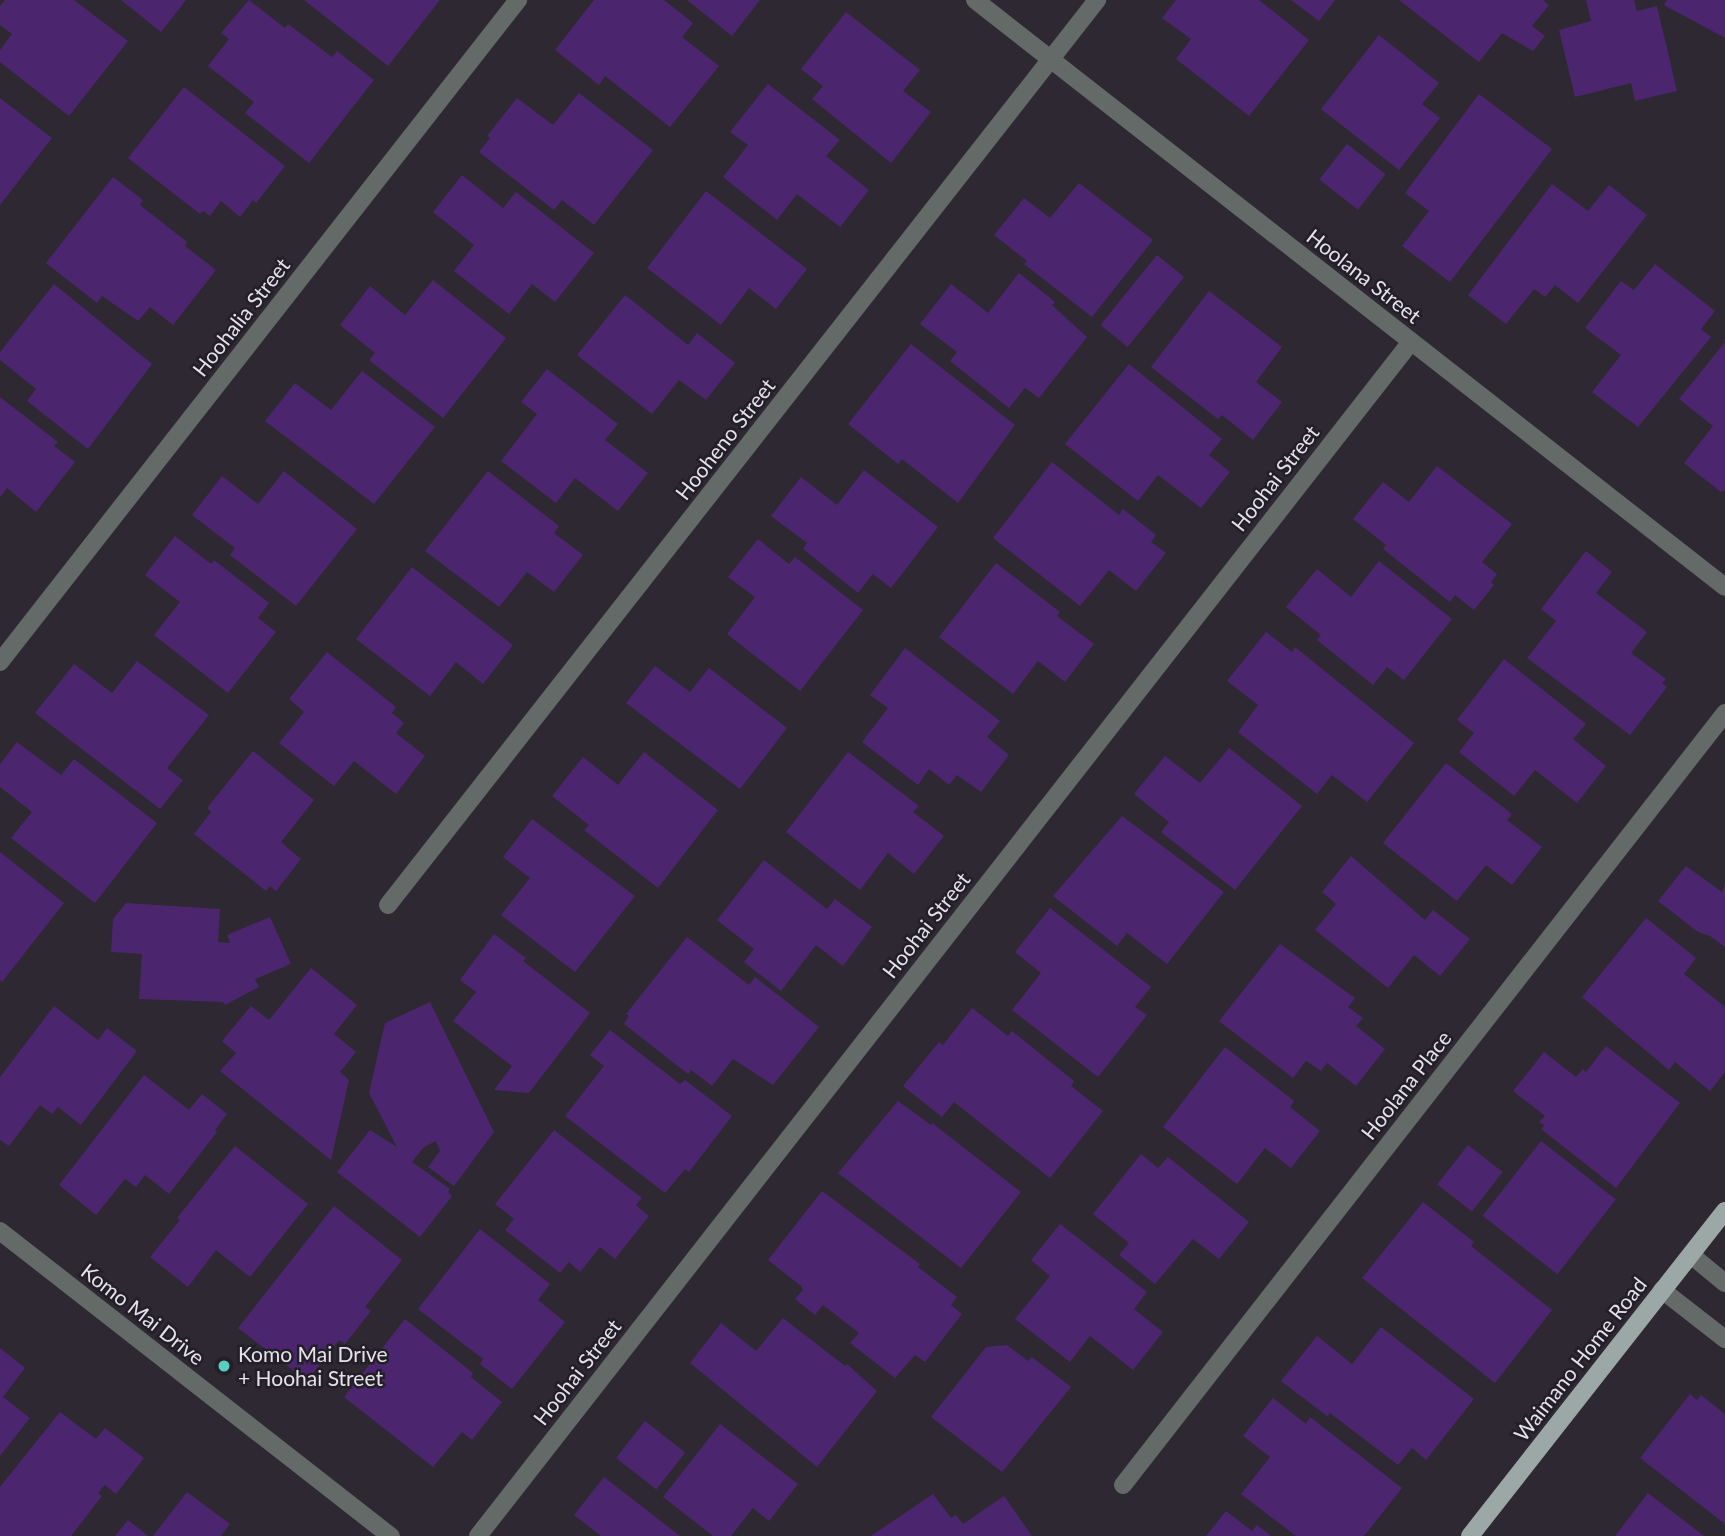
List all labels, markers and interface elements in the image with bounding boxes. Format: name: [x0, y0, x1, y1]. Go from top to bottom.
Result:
street label: Hoolana Street: [1302, 224, 1426, 328]
street label: Hoohalia Street: [187, 253, 295, 381]
street label: Hooheno Street: [670, 373, 780, 505]
street label: Hoohai Street: [1226, 420, 1324, 536]
street label: Hoohai Street: [877, 867, 975, 983]
street label: Hoolana Place: [1356, 1026, 1456, 1144]
street label: Komo Mai Drive: [76, 1258, 210, 1370]
street label: Waimano Home Road: [1508, 1272, 1652, 1446]
street label: Hoohai Street: [528, 1314, 626, 1430]
place label: Komo Mai Drive + Hoohai Street: [238, 1341, 388, 1391]
marker: Komo Mai Drive + Hoohai Street: [216, 1358, 232, 1374]

